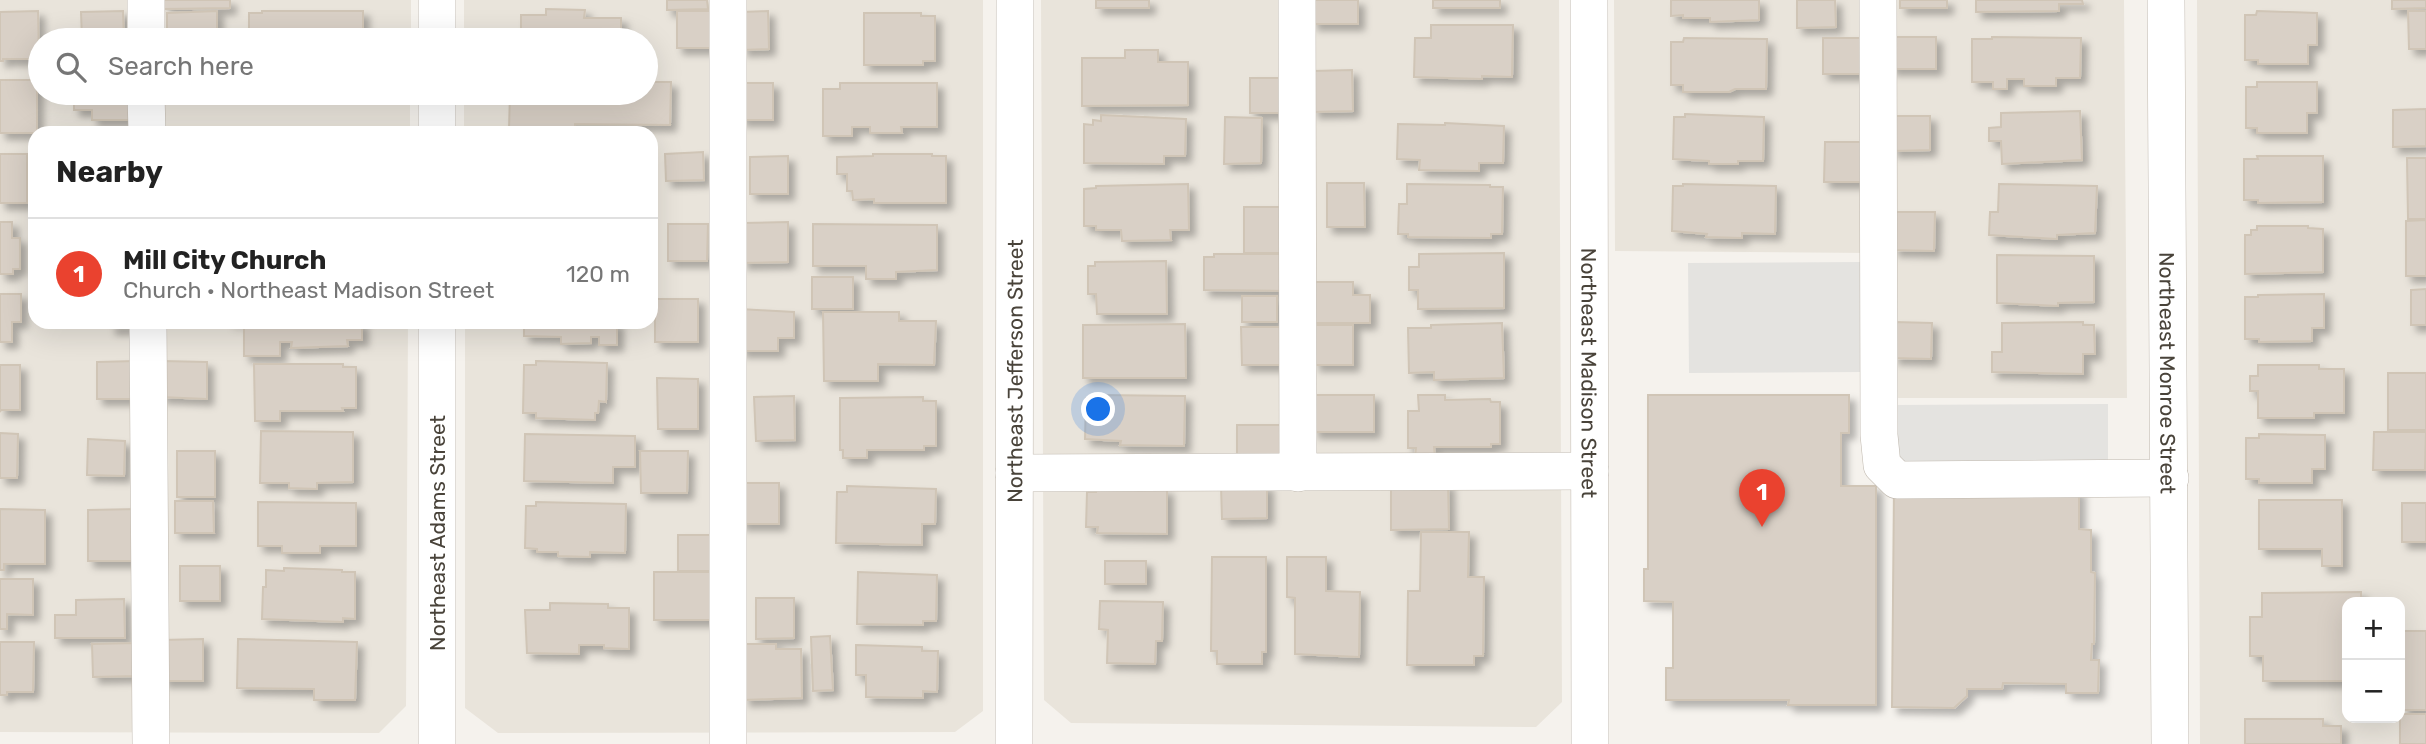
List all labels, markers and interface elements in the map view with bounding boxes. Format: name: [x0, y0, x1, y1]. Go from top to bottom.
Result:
search box: [28, 28, 658, 105]
icon: search: [52, 48, 90, 86]
text: Search here: [108, 51, 254, 82]
text: Nearby: [56, 154, 163, 190]
street label: Northeast Jefferson Street: [1002, 239, 1027, 503]
text: Mill City Church: [123, 245, 326, 276]
street label: Northeast Madison Street: [1577, 248, 1602, 498]
street label: Northeast Monroe Street: [2155, 252, 2181, 494]
text: 1: [73, 260, 85, 288]
text: 120 m: [566, 260, 630, 288]
text: Church · Northeast Madison Street: [123, 276, 494, 304]
your location: [1081, 392, 1115, 426]
street label: Northeast Adams Street: [425, 415, 450, 651]
pin: 1: [1739, 469, 1785, 527]
map controls: [2342, 597, 2405, 723]
button: +: [2342, 597, 2405, 660]
button: −: [2342, 660, 2405, 723]

